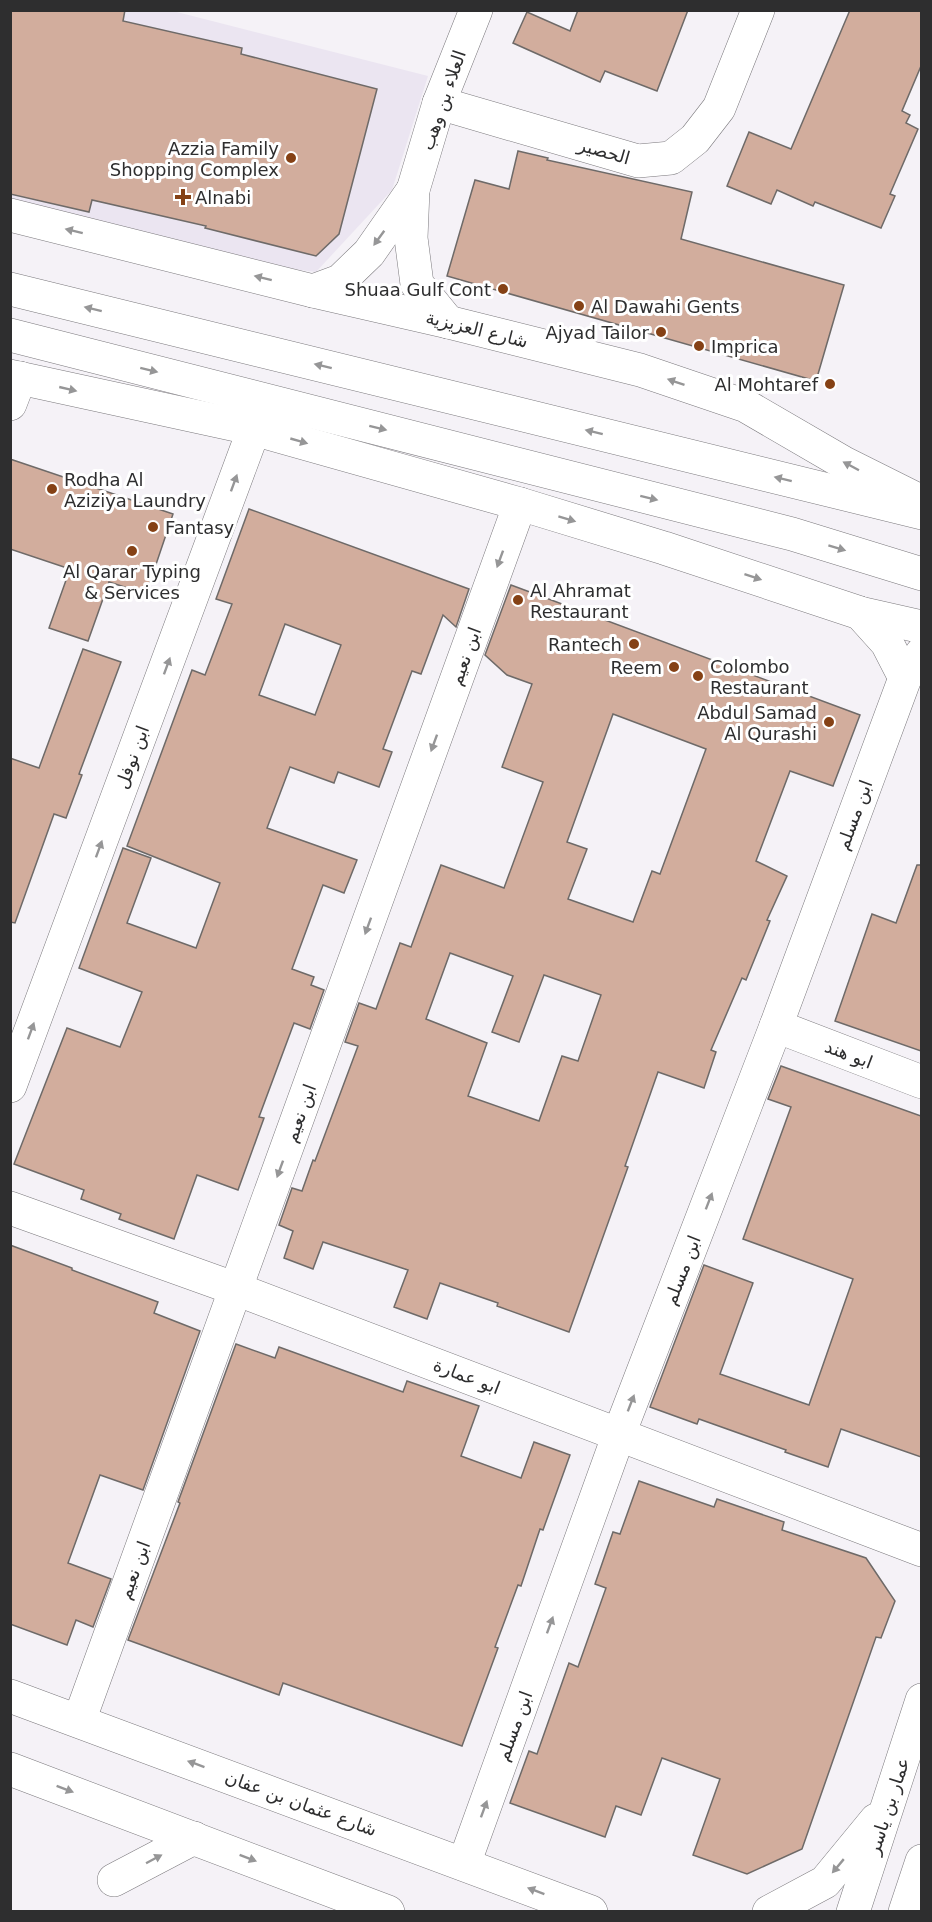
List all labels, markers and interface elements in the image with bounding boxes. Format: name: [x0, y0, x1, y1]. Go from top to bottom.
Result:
street label: العلاء بن وهب: [416, 47, 471, 153]
street label: الحصير: [574, 133, 632, 169]
place label: Azzia Family Shopping Complex: [110, 138, 279, 180]
marker: Azzia Family Shopping Complex: [284, 151, 298, 165]
place label: Alnabi: [195, 187, 251, 208]
marker: Alnabi: [176, 190, 190, 204]
one-way arrow: [64, 225, 83, 235]
one-way arrow: [373, 230, 385, 246]
one-way arrow: [254, 273, 272, 283]
place label: Shuaa Gulf Cont: [345, 279, 491, 300]
marker: Shuaa Gulf Cont: [496, 282, 510, 296]
place label: Al Dawahi Gents: [591, 296, 740, 317]
marker: Al Dawahi Gents: [572, 299, 586, 313]
one-way arrow: [83, 304, 102, 314]
street label: شارع العزيزية: [424, 306, 530, 353]
place label: Ajyad Tailor: [545, 322, 650, 343]
marker: Ajyad Tailor: [654, 325, 668, 339]
place label: Imprica: [711, 336, 779, 357]
marker: Imprica: [692, 339, 706, 353]
one-way arrow: [314, 360, 332, 370]
one-way arrow: [139, 365, 158, 375]
place label: Al Mohtaref: [715, 374, 819, 395]
one-way arrow: [667, 377, 685, 386]
marker: Al Mohtaref: [823, 377, 837, 391]
one-way arrow: [58, 384, 77, 394]
one-way arrow: [369, 424, 387, 434]
one-way arrow: [585, 427, 603, 437]
one-way arrow: [290, 437, 308, 446]
one-way arrow: [842, 461, 859, 471]
place label: Rodha Al Aziziya Laundry: [64, 469, 206, 511]
one-way arrow: [774, 473, 792, 483]
one-way arrow: [230, 474, 240, 492]
marker: Rodha Al Aziziya Laundry: [45, 482, 59, 496]
one-way arrow: [639, 493, 658, 503]
one-way arrow: [558, 514, 576, 524]
place label: Fantasy: [165, 517, 235, 538]
marker: Fantasy: [146, 520, 160, 534]
marker: Al Qarar Typing & Services: [125, 544, 139, 558]
one-way arrow: [828, 544, 846, 553]
one-way arrow: [495, 551, 505, 569]
place label: Al Qarar Typing & Services: [63, 561, 201, 603]
one-way arrow: [744, 573, 762, 583]
place label: Al Ahramat Restaurant: [530, 580, 631, 622]
marker: Al Ahramat Restaurant: [511, 593, 525, 607]
street label: ابن نعيم: [445, 624, 486, 688]
place label: Rantech: [548, 634, 622, 655]
marker: Rantech: [627, 637, 641, 651]
place label: Colombo Restaurant: [710, 656, 809, 698]
one-way arrow: [162, 657, 172, 675]
place label: Reem: [611, 657, 662, 678]
marker: Reem: [667, 660, 681, 674]
marker: Colombo Restaurant: [691, 669, 705, 683]
place label: Abdul Samad Al Qurashi: [697, 702, 817, 744]
marker: Abdul Samad Al Qurashi: [822, 715, 836, 729]
street label: ابن نوفل: [111, 722, 154, 792]
one-way arrow: [428, 734, 438, 752]
street label: ابن مسلم: [832, 777, 877, 853]
one-way arrow: [94, 839, 104, 857]
one-way arrow: [362, 917, 372, 935]
one-way arrow: [26, 1022, 36, 1040]
street label: ابو هند: [822, 1035, 876, 1074]
street label: ابن نعيم: [280, 1081, 321, 1145]
one-way arrow: [274, 1160, 284, 1178]
one-way arrow: [704, 1192, 714, 1210]
street label: ابن مسلم: [659, 1232, 706, 1308]
street label: ابو عمارة: [430, 1354, 503, 1399]
one-way arrow: [626, 1393, 636, 1411]
street label: ابن نعيم: [114, 1538, 155, 1602]
one-way arrow: [546, 1616, 556, 1634]
street label: ابن مسلم: [492, 1688, 537, 1764]
street label: عمار بن ياسر: [862, 1755, 915, 1859]
one-way arrow: [186, 1759, 204, 1769]
street label: شارع عثمان بن عفان: [222, 1766, 380, 1841]
one-way arrow: [56, 1785, 74, 1795]
one-way arrow: [480, 1800, 489, 1818]
one-way arrow: [146, 1854, 163, 1864]
one-way arrow: [239, 1854, 257, 1864]
one-way arrow: [832, 1858, 845, 1873]
one-way arrow: [527, 1886, 545, 1895]

